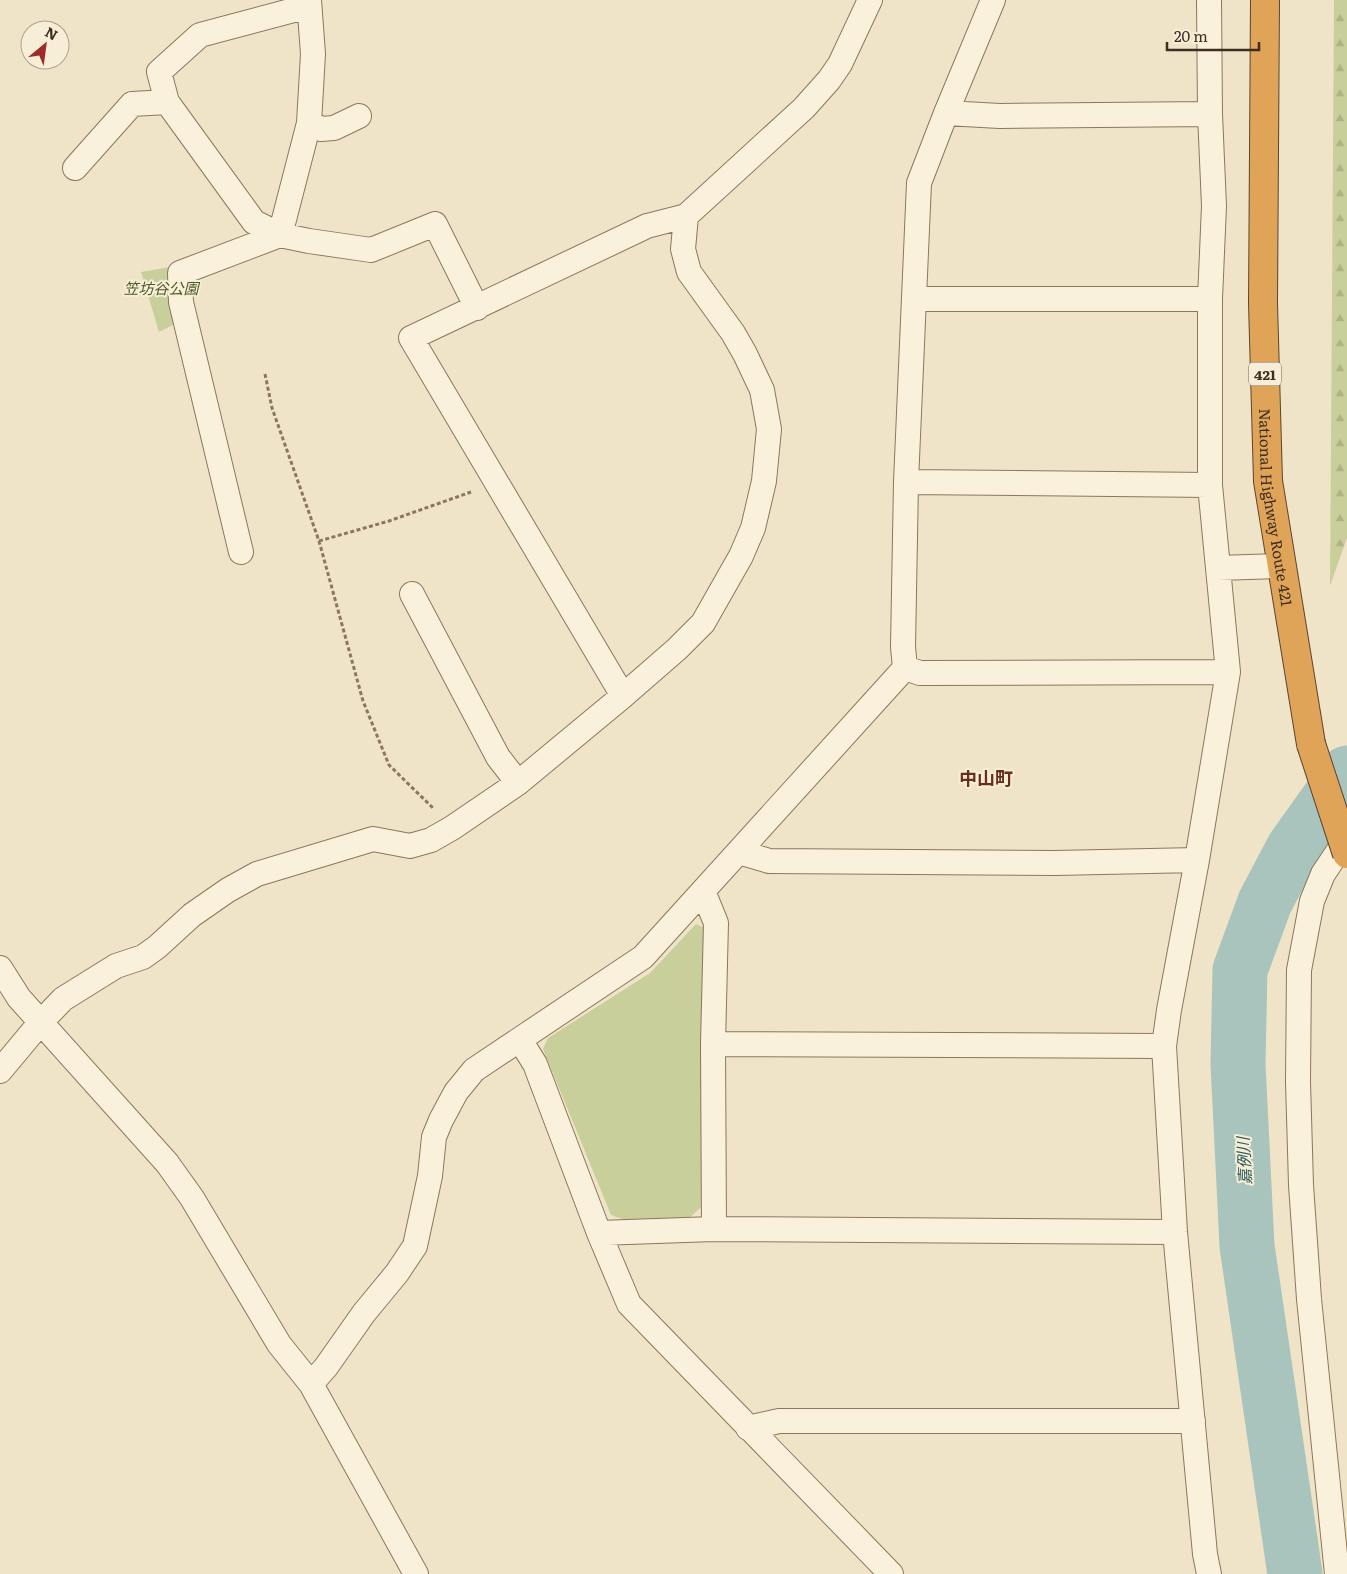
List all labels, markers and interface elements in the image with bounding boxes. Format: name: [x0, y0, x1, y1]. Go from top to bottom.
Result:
north arrow: [20, 20, 70, 70]
scale bar: [1167, 20, 1260, 52]
text: N: [42, 21, 62, 44]
text: 20 m: [1174, 24, 1208, 47]
park label: 笠坊谷公園: [123, 276, 200, 299]
road number: 421: [1249, 362, 1281, 386]
street label: National Highway Route 421: [1254, 408, 1300, 608]
district label: 中山町: [959, 764, 1013, 791]
water label: 嘉例川: [1230, 1134, 1256, 1186]

